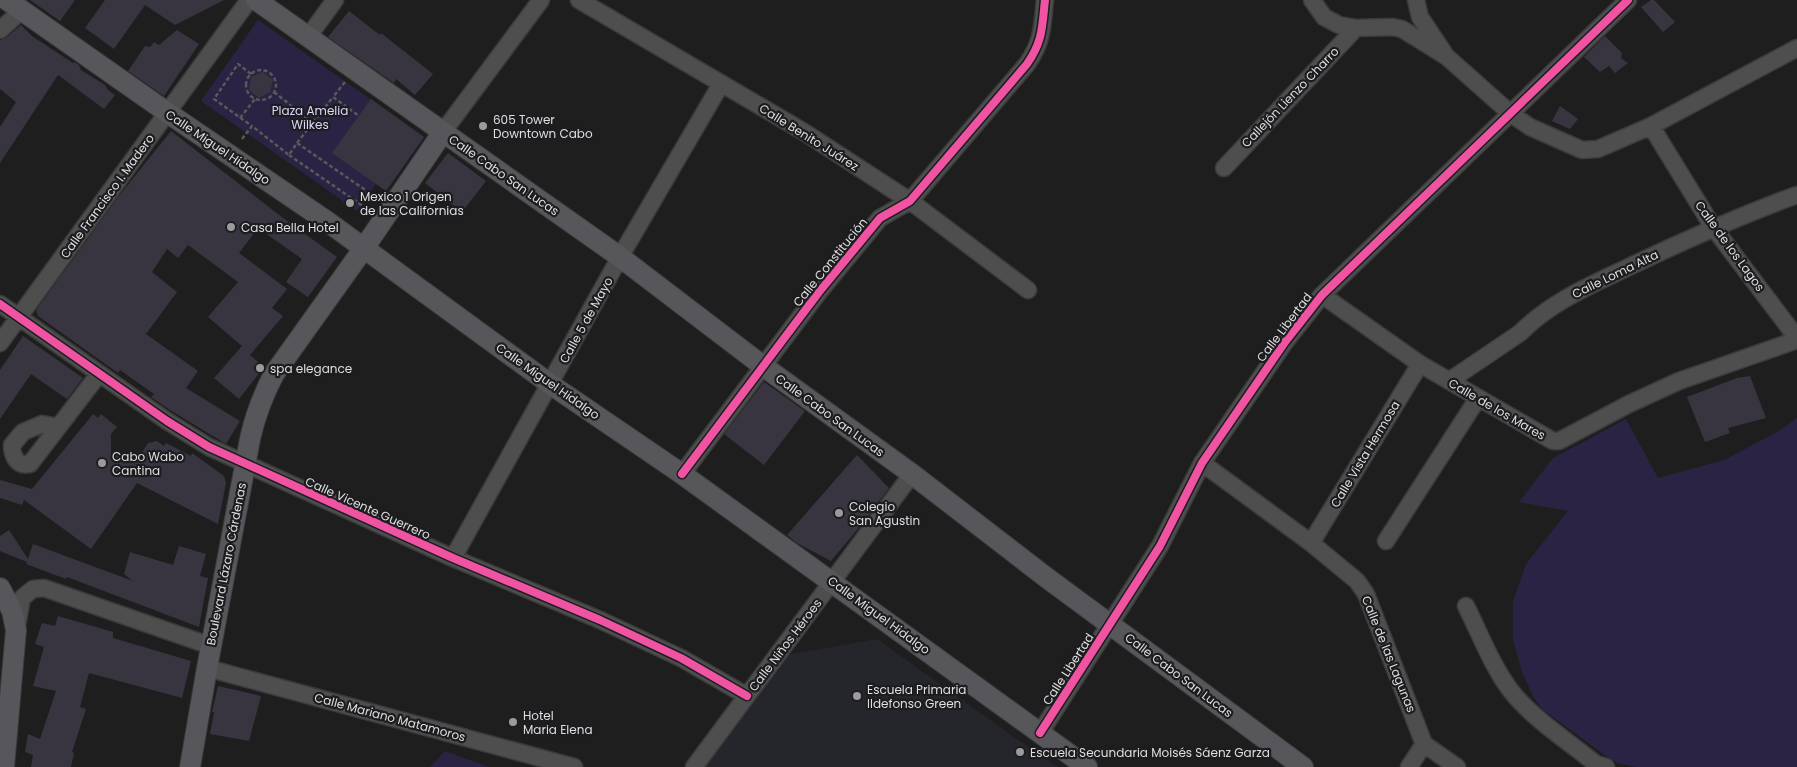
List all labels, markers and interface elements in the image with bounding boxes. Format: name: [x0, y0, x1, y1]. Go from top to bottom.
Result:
street label: Callejón Lienzo Charro: [1237, 43, 1343, 151]
street label: Calle Benito Juárez: [756, 100, 862, 174]
park label: Plaza Amelia Wilkes: [272, 102, 348, 133]
street label: Calle Miguel Hidalgo: [162, 106, 274, 189]
place label: 605 Tower Downtown Cabo: [493, 111, 593, 142]
marker: 605 Tower Downtown Cabo: [477, 120, 489, 132]
street label: Calle Francisco I. Madero: [56, 130, 158, 262]
street label: Calle Cabo San Lucas: [446, 131, 562, 219]
place label: Mexico 1 Origen de las Californias: [360, 188, 464, 219]
marker: Mexico 1 Origen de las Californias: [344, 197, 356, 209]
street label: Calle de los Lagos: [1691, 197, 1769, 295]
street label: Calle Constitución: [789, 214, 871, 310]
place label: Casa Bella Hotel: [241, 219, 339, 236]
marker: Casa Bella Hotel: [225, 221, 237, 233]
street label: Calle Loma Alta: [1569, 246, 1661, 302]
street label: Calle 5 de Mayo: [555, 273, 617, 366]
street label: Calle Libertad: [1252, 289, 1316, 365]
street label: Calle Miguel Hidalgo: [493, 339, 603, 423]
place label: spa elegance: [270, 360, 352, 377]
marker: spa elegance: [254, 362, 266, 374]
street label: Calle Cabo San Lucas: [772, 370, 888, 460]
street label: Calle de los Mares: [1445, 374, 1549, 444]
street label: Calle Vista Hermosa: [1326, 398, 1404, 510]
place label: Cabo Wabo Cantina: [112, 448, 184, 479]
marker: Cabo Wabo Cantina: [96, 457, 108, 469]
street label: Calle Vicente Guerrero: [303, 473, 434, 543]
street label: Boulevard Lázaro Cárdenas: [202, 481, 250, 647]
place label: Colegio San Agustin: [849, 498, 920, 529]
marker: Colegio San Agustin: [833, 507, 845, 519]
street label: Calle Miguel Hidalgo: [824, 572, 934, 658]
street label: Calle de las Lagunas: [1358, 593, 1420, 715]
street label: Calle Niños Héroes: [745, 595, 825, 695]
street label: Calle Cabo San Lucas: [1122, 629, 1236, 721]
street label: Calle Libertad: [1038, 630, 1098, 708]
place label: Escuela Primaria Ildefonso Green: [867, 681, 966, 712]
street label: Calle Mariano Matamoros: [313, 689, 467, 745]
marker: Escuela Primaria Ildefonso Green: [851, 690, 863, 702]
place label: Hotel Maria Elena: [523, 707, 593, 738]
marker: Hotel Maria Elena: [507, 716, 519, 728]
place label: Escuela Secundaria Moisés Sáenz Garza: [1030, 744, 1270, 761]
marker: Escuela Secundaria Moisés Sáenz Garza: [1014, 746, 1026, 758]

